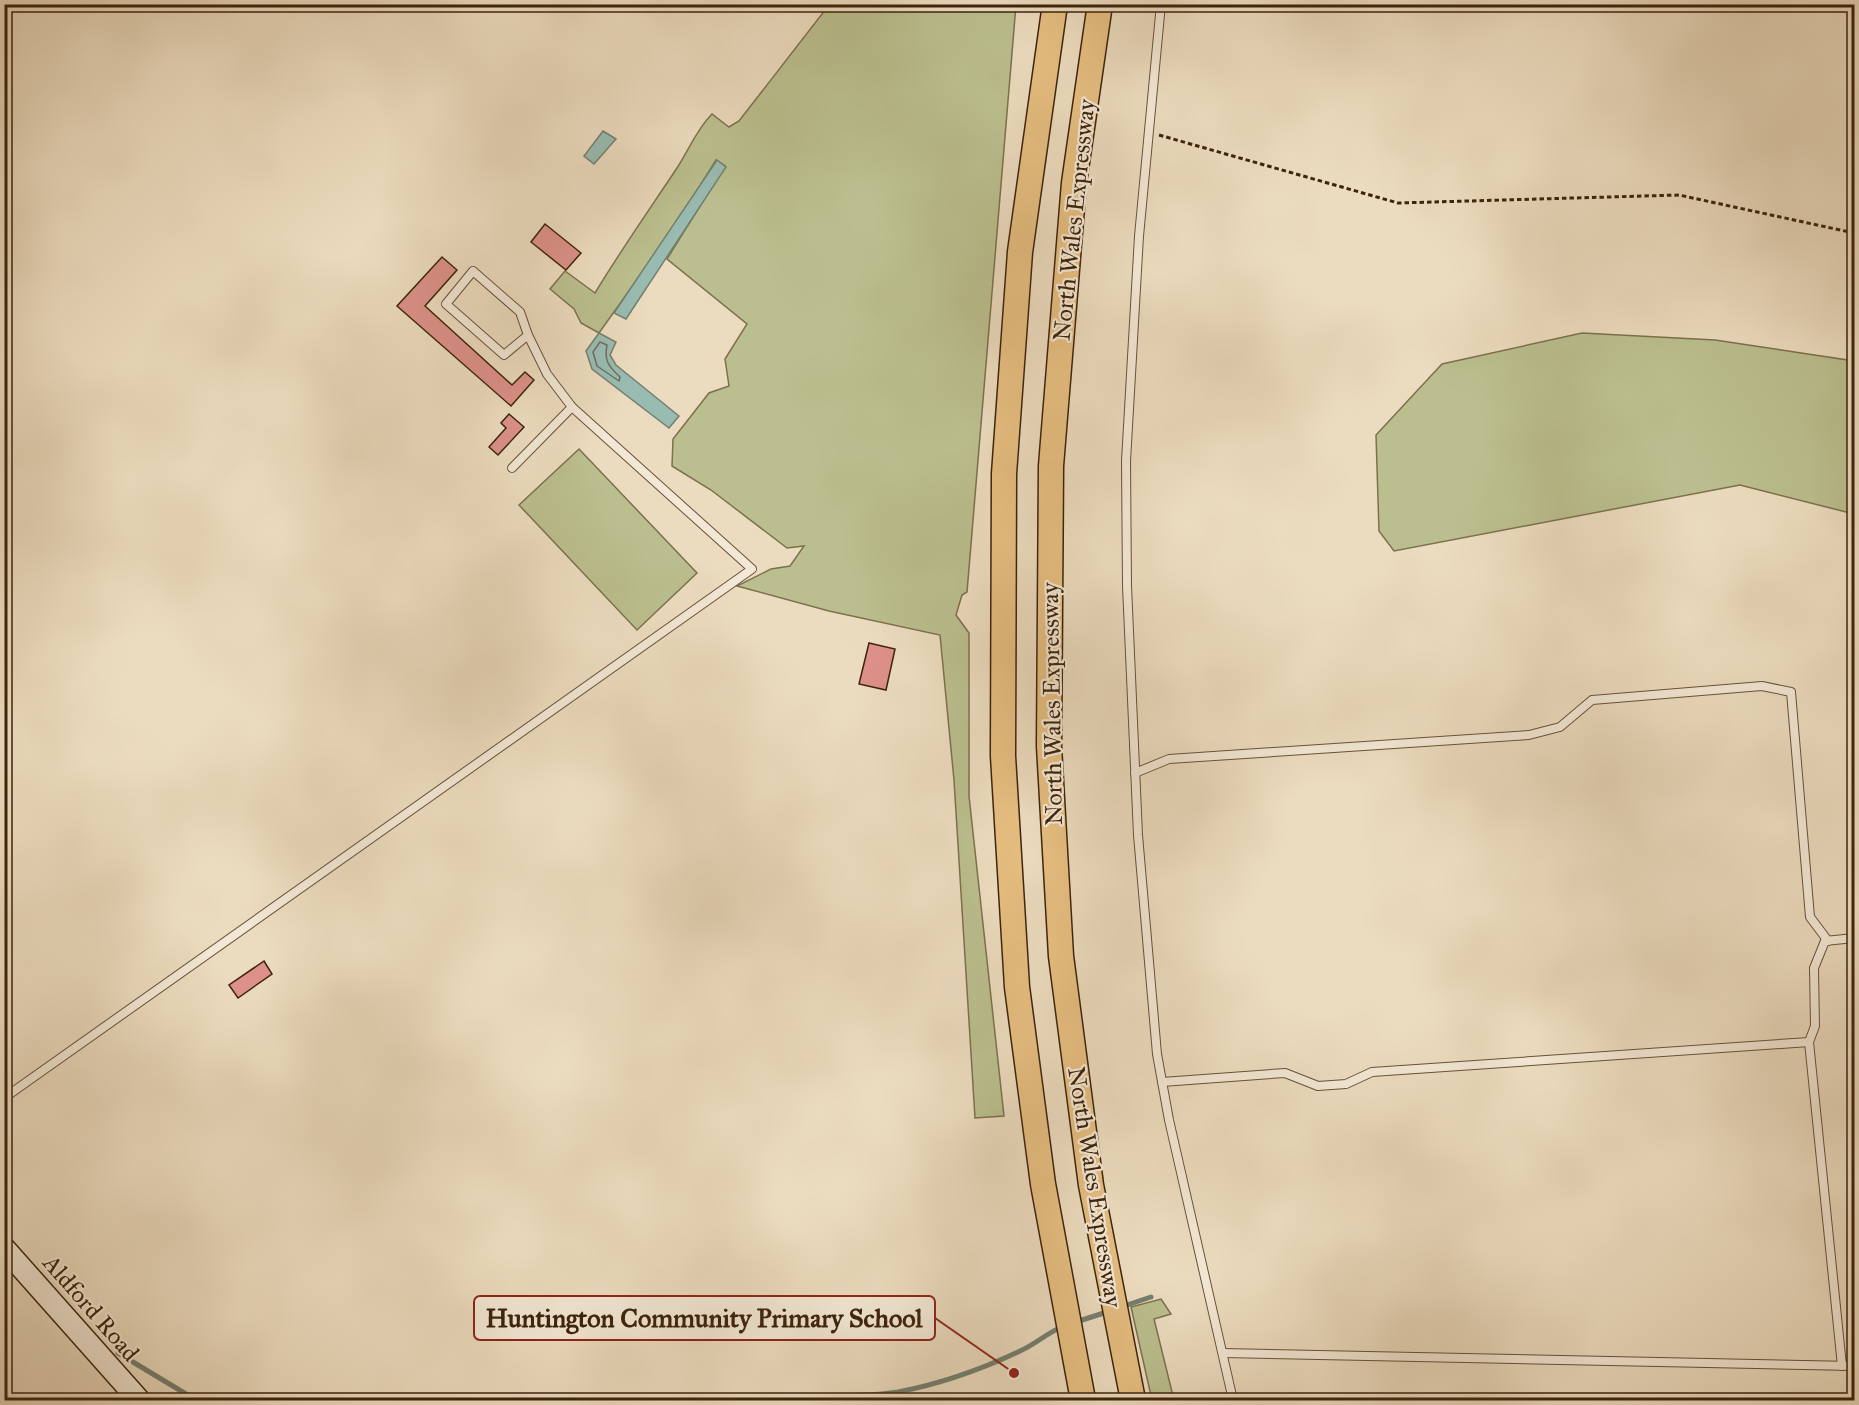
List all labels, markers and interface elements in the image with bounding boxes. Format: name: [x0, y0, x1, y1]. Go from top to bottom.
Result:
street label: North Wales Expressway: [1046, 97, 1102, 342]
street label: North Wales Expressway: [1035, 581, 1069, 826]
street label: North Wales Expressway: [1061, 1065, 1129, 1310]
street label: Aldford Road: [36, 1248, 146, 1368]
callout: Huntington Community Primary School: [474, 1296, 935, 1340]
text: Huntington Community Primary School: [486, 1302, 923, 1335]

